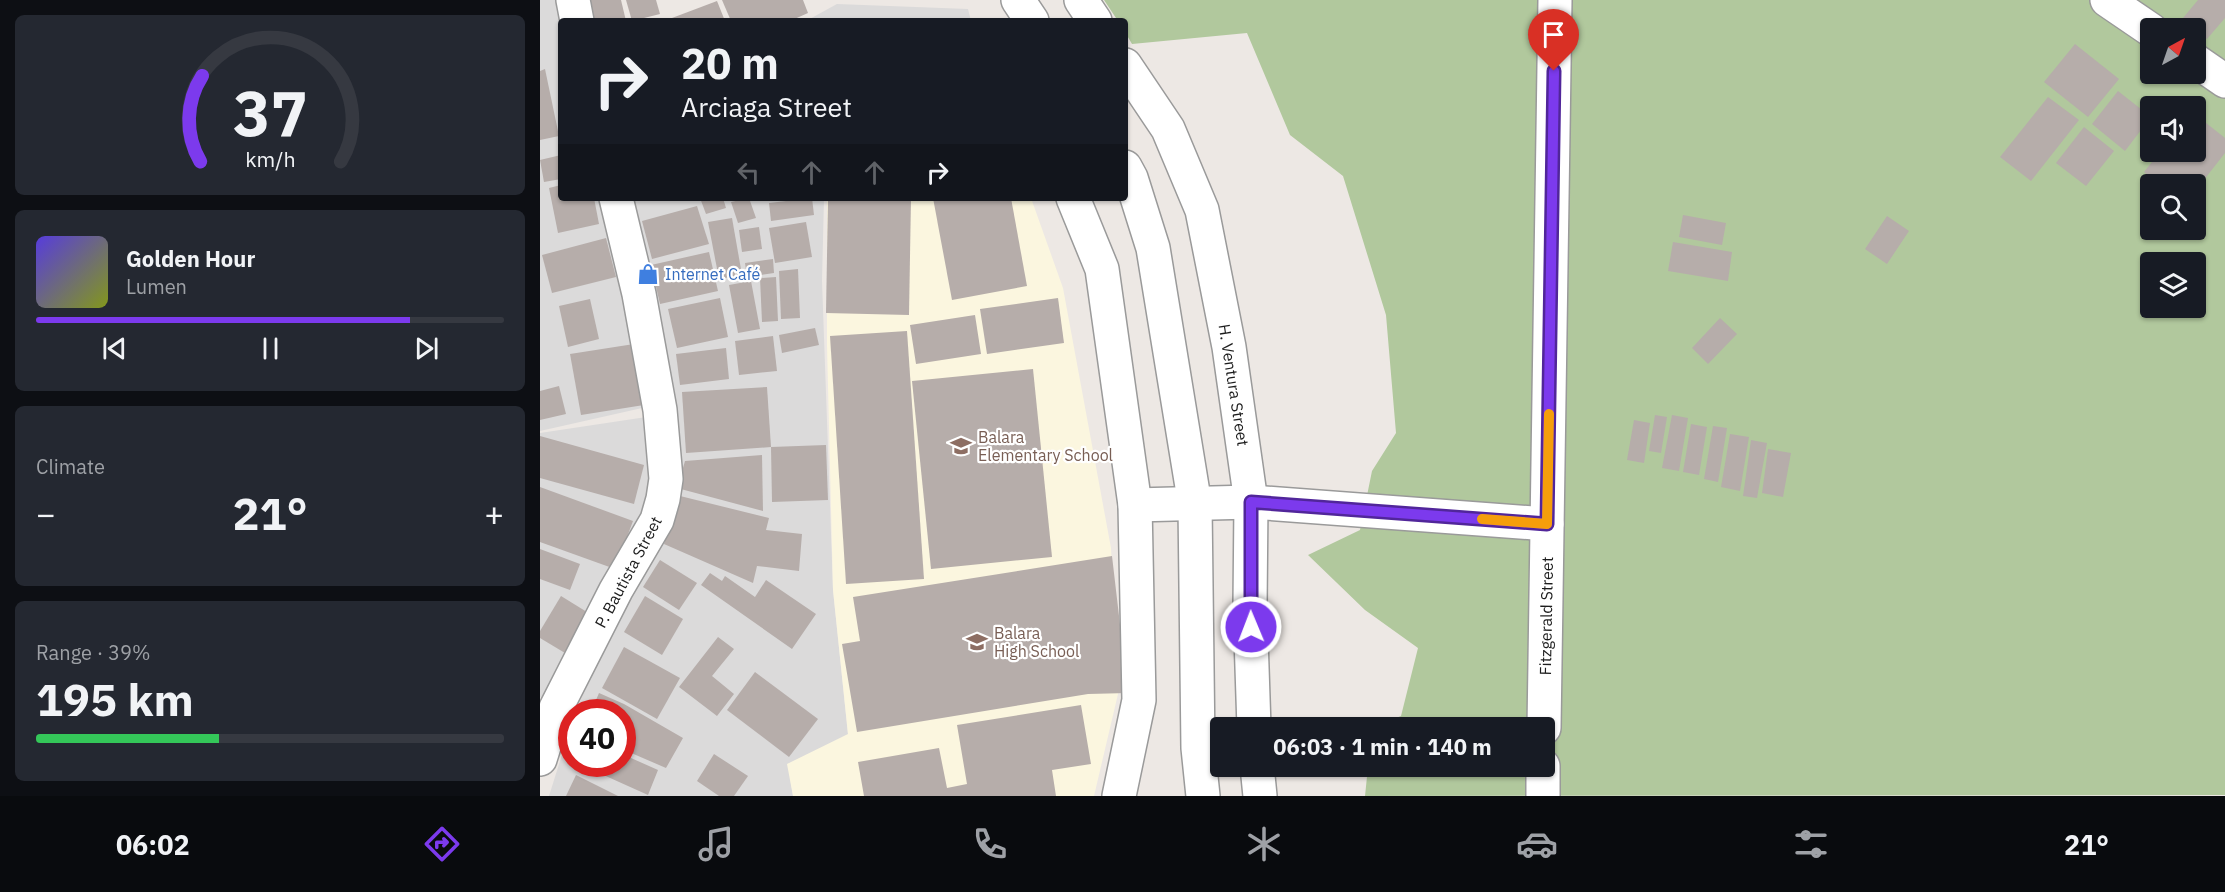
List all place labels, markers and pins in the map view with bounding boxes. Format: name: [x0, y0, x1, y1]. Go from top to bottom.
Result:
pin: [1528, 9, 1579, 71]
shop icon: Internet Café: [636, 262, 660, 286]
place label: Internet Café: [665, 264, 761, 284]
place label: Balara Elementary School: [978, 427, 1113, 465]
school or university icon: Balara Elementary School: [949, 434, 973, 458]
place label: Balara High School: [994, 623, 1079, 661]
school or university icon: Balara High School: [965, 630, 989, 654]

